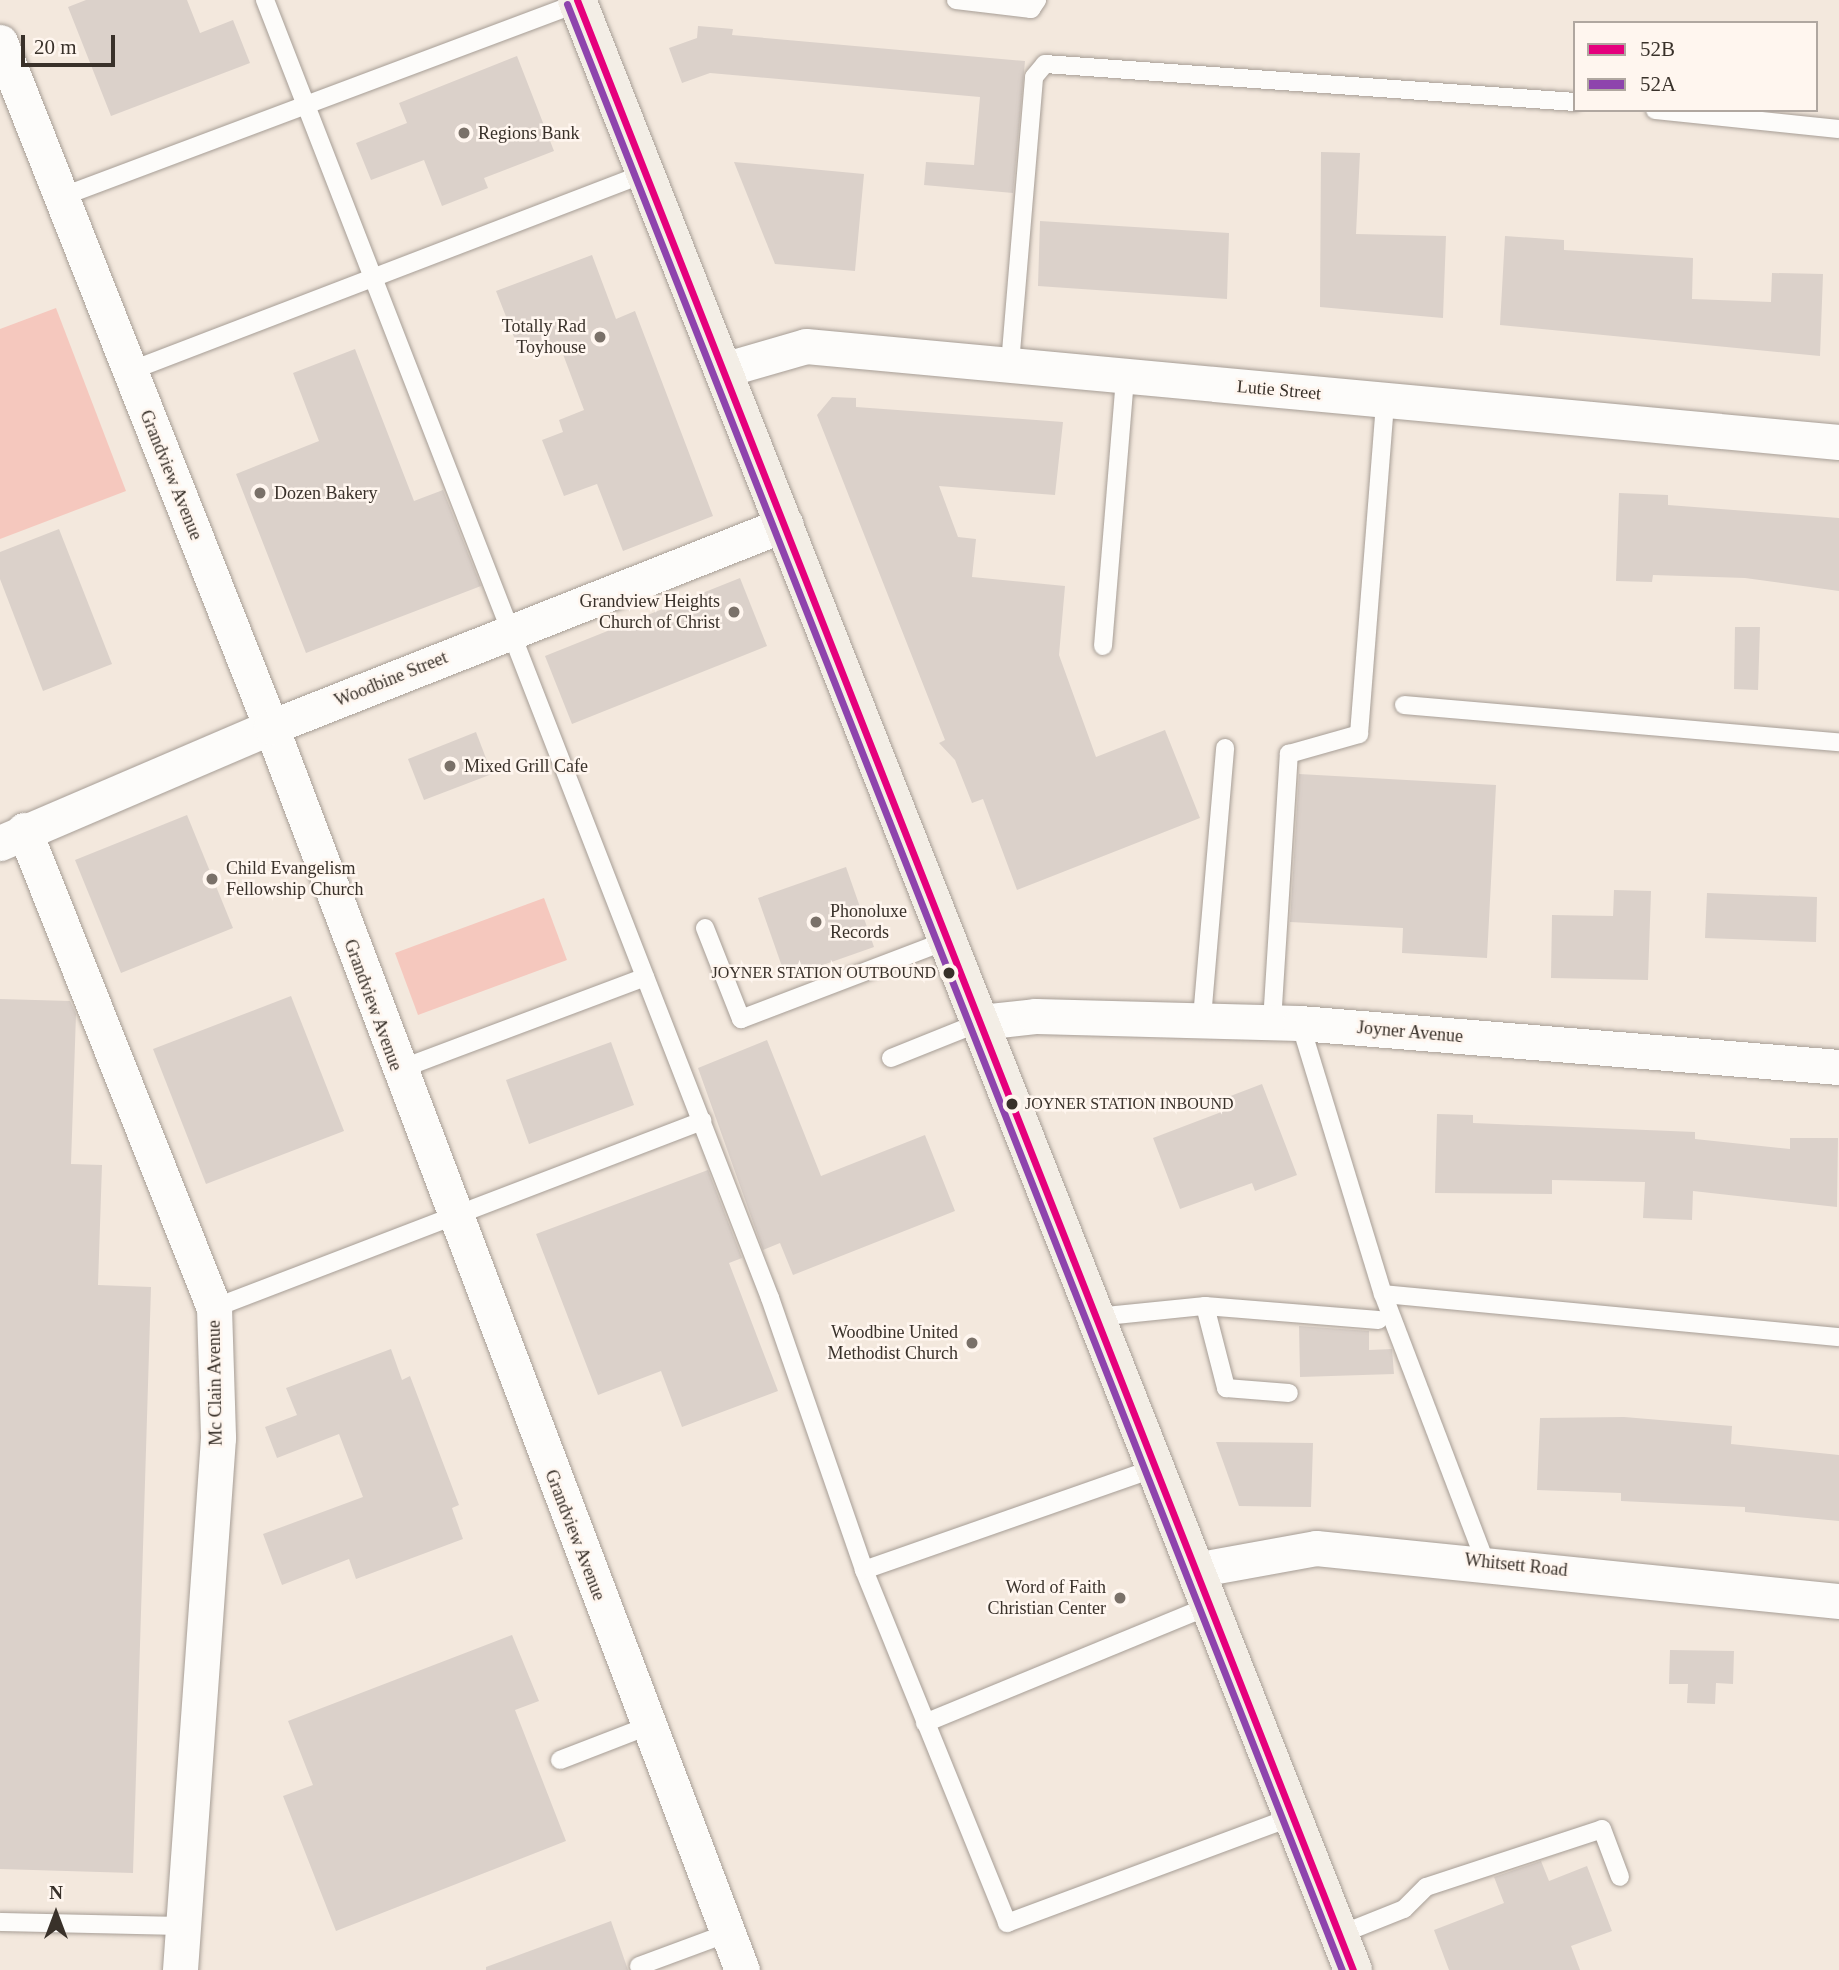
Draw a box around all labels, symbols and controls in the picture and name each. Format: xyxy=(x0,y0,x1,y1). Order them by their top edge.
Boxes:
scale bar xyxy=(24,21,119,65)
legend xyxy=(1573,21,1818,112)
text: 20 m xyxy=(34,35,77,59)
text: 52B xyxy=(1640,37,1675,61)
text: 52A xyxy=(1640,72,1676,96)
place label: Regions Bank xyxy=(478,122,579,144)
marker: Regions Bank xyxy=(456,125,472,141)
place label: Totally Rad Toyhouse xyxy=(502,316,586,358)
marker: Totally Rad Toyhouse xyxy=(592,329,608,345)
street label: Lutie Street xyxy=(1236,376,1322,404)
street label: Grandview Avenue xyxy=(135,406,207,544)
place label: Dozen Bakery xyxy=(274,482,377,504)
marker: Dozen Bakery xyxy=(252,485,268,501)
place label: Grandview Heights Church of Christ xyxy=(580,591,720,634)
marker: Grandview Heights Church of Christ xyxy=(726,604,742,620)
street label: Woodbine Street xyxy=(331,647,451,711)
place label: Mixed Grill Cafe xyxy=(464,755,588,777)
marker: Mixed Grill Cafe xyxy=(442,758,458,774)
place label: Child Evangelism Fellowship Church xyxy=(226,858,363,900)
marker: Child Evangelism Fellowship Church xyxy=(204,871,220,887)
place label: Phonoluxe Records xyxy=(830,901,907,944)
marker: Phonoluxe Records xyxy=(808,914,824,930)
street label: Grandview Avenue xyxy=(339,936,407,1074)
place label: JOYNER STATION OUTBOUND xyxy=(712,963,936,983)
marker: JOYNER STATION OUTBOUND xyxy=(942,966,956,980)
street label: Joyner Avenue xyxy=(1356,1017,1464,1047)
place label: JOYNER STATION INBOUND xyxy=(1025,1094,1233,1114)
marker: JOYNER STATION INBOUND xyxy=(1005,1097,1019,1111)
street label: Mc Clain Avenue xyxy=(203,1320,227,1446)
place label: Woodbine United Methodist Church xyxy=(828,1322,958,1364)
marker: Woodbine United Methodist Church xyxy=(964,1335,980,1351)
street label: Grandview Avenue xyxy=(540,1466,610,1604)
street label: Whitsett Road xyxy=(1463,1549,1569,1581)
place label: Word of Faith Christian Center xyxy=(988,1577,1106,1620)
marker: Word of Faith Christian Center xyxy=(1112,1590,1128,1606)
north arrow xyxy=(21,1879,91,1949)
text: N xyxy=(49,1882,63,1903)

